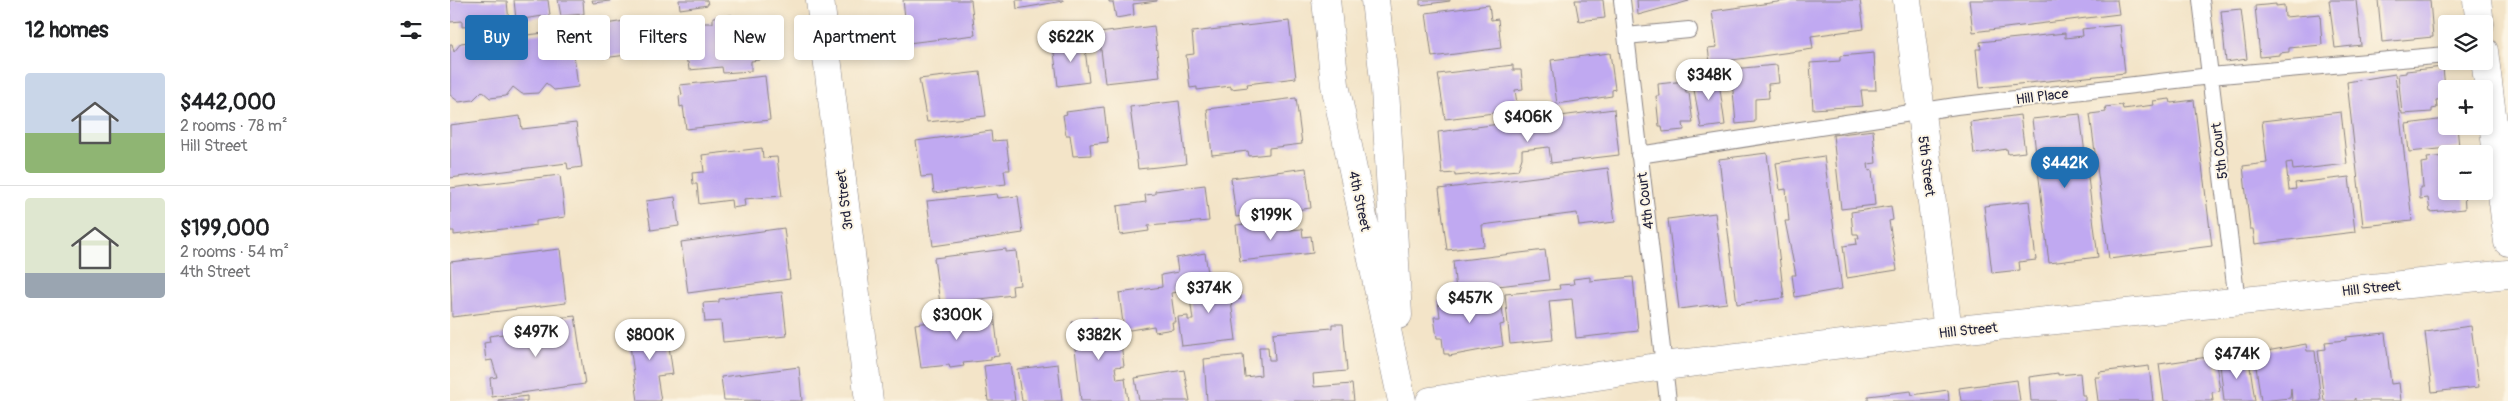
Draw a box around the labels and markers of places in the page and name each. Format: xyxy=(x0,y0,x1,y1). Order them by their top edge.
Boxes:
pin: $622K xyxy=(1036,20,1106,63)
pin: $348K xyxy=(1674,58,1744,101)
pin: $406K xyxy=(1493,100,1563,143)
pin: $442K xyxy=(2030,146,2100,189)
pin: $199K xyxy=(1236,198,1306,241)
pin: $374K xyxy=(1174,272,1244,314)
pin: $457K xyxy=(1435,282,1505,324)
pin: $300K xyxy=(922,298,992,341)
pin: $497K xyxy=(501,316,571,358)
pin: $800K xyxy=(615,318,685,361)
pin: $382K xyxy=(1064,318,1134,361)
pin: $474K xyxy=(2202,338,2272,380)

